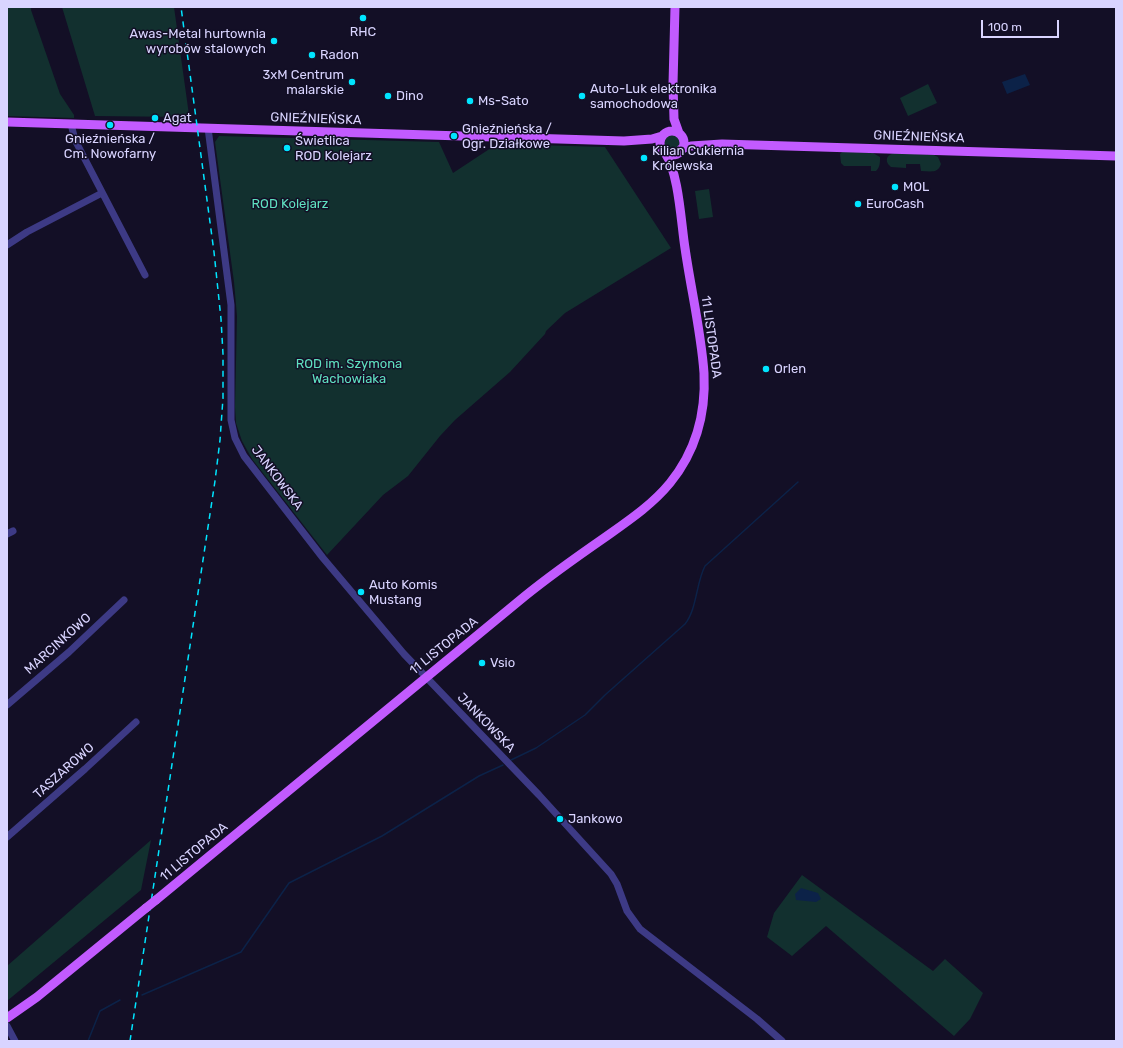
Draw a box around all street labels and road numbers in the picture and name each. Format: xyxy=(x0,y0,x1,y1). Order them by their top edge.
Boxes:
street label: GNIEŹNIEŃSKA xyxy=(270,110,362,128)
street label: GNIEŹNIEŃSKA xyxy=(873,128,965,146)
street label: 11 LISTOPADA xyxy=(697,295,725,379)
street label: JANKOWSKA xyxy=(248,443,306,513)
street label: MARCINKOWO xyxy=(22,610,94,678)
street label: 11 LISTOPADA xyxy=(407,614,481,678)
street label: JANKOWSKA xyxy=(454,690,518,756)
street label: TASZAROWO xyxy=(31,740,97,802)
street label: 11 LISTOPADA xyxy=(157,819,231,885)

